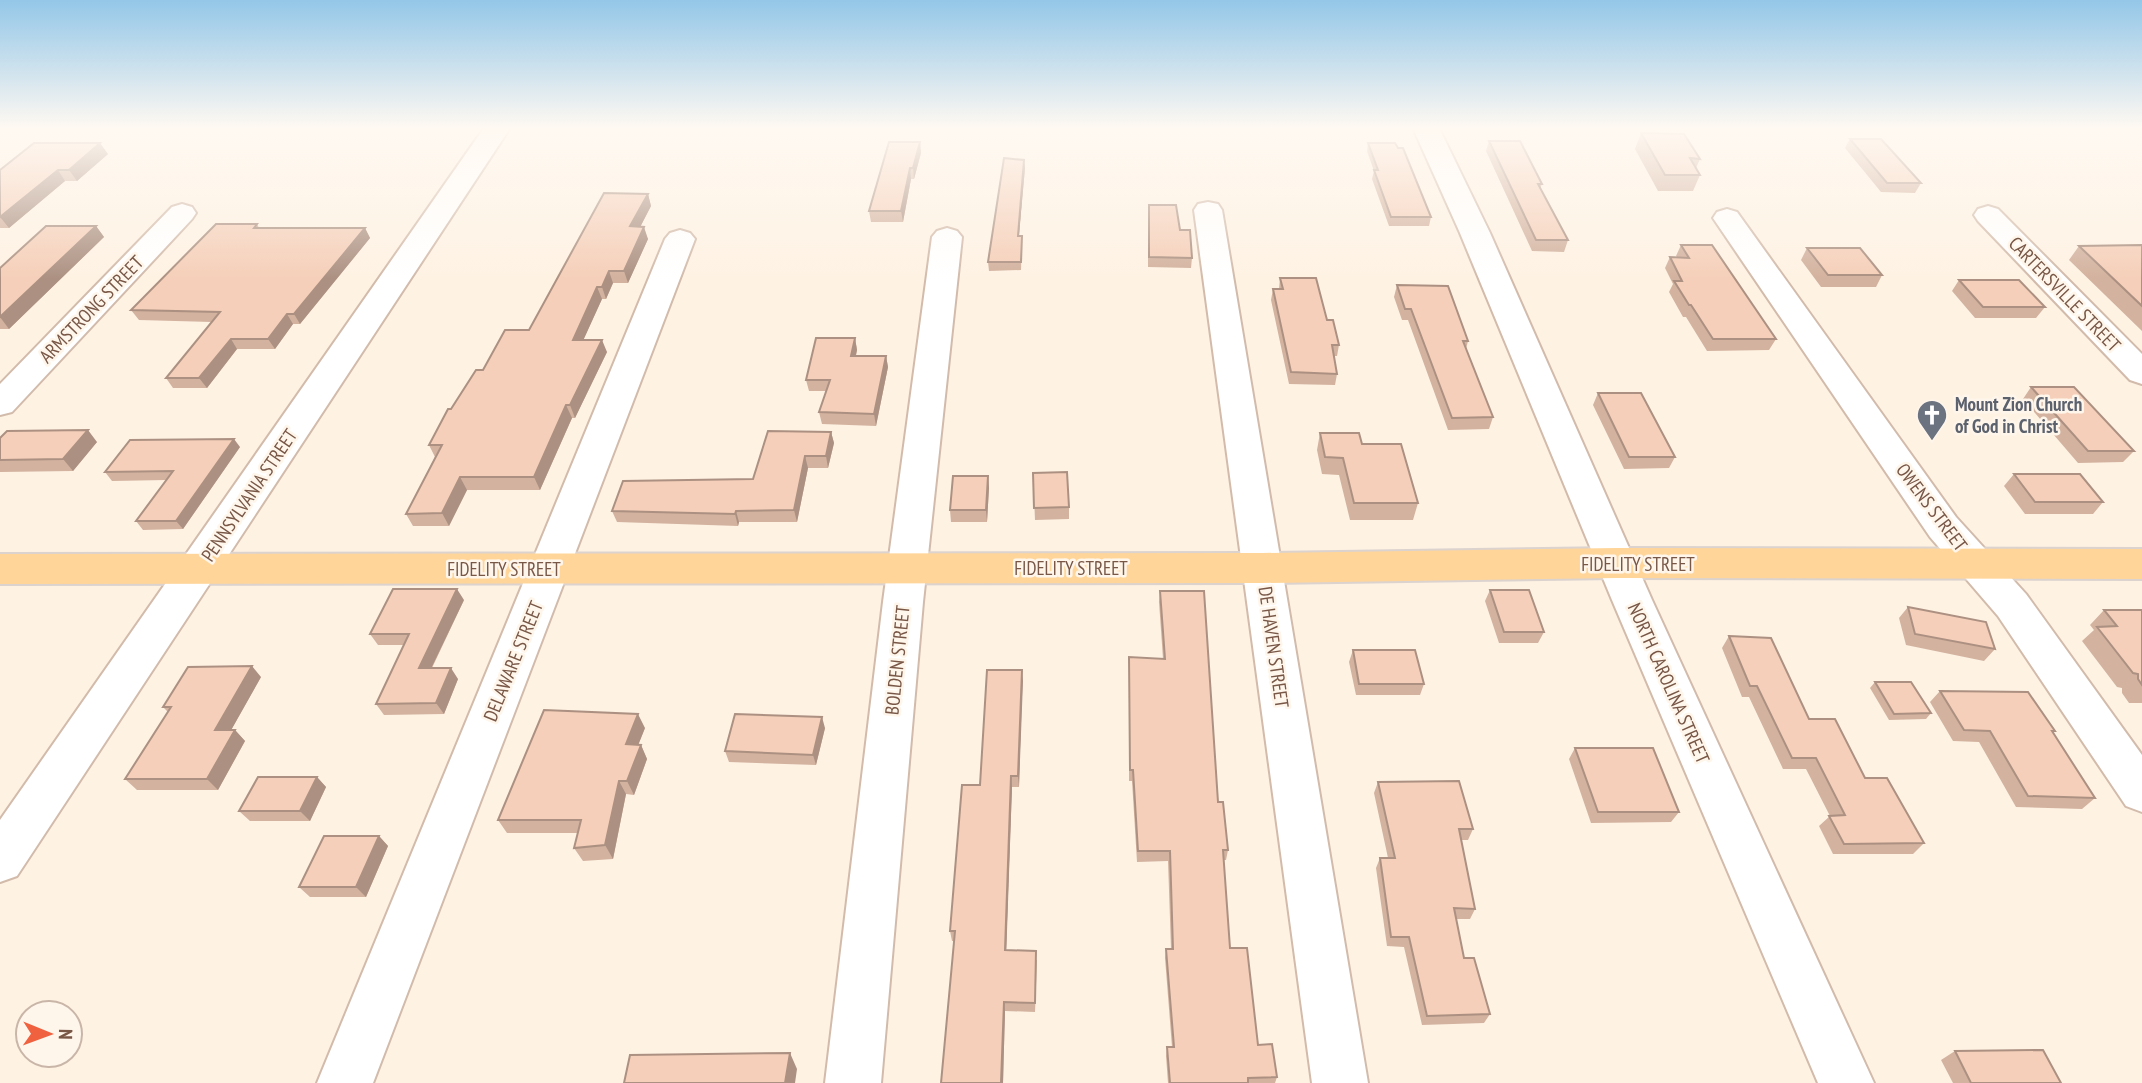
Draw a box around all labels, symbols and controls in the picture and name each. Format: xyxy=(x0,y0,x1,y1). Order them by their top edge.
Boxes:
street label: CARTERSVILLE STREET xyxy=(2004,231,2126,357)
street label: ARMSTRONG STREET xyxy=(34,250,149,368)
place label: Mount Zion Church of God in Christ xyxy=(1955,392,2082,438)
church icon: Mount Zion Church of God in Christ xyxy=(1915,398,1949,442)
street label: PENNSYLVANIA STREET xyxy=(196,424,303,566)
street label: OWENS STREET xyxy=(1891,458,1973,556)
street label: FIDELITY STREET xyxy=(1581,552,1695,576)
street label: FIDELITY STREET xyxy=(1014,556,1128,580)
street label: FIDELITY STREET xyxy=(447,557,561,581)
street label: DE HAVEN STREET xyxy=(1254,585,1294,710)
street label: DELAWARE STREET xyxy=(478,597,548,725)
street label: NORTH CAROLINA STREET xyxy=(1623,599,1715,767)
street label: BOLDEN STREET xyxy=(879,603,915,716)
north arrow xyxy=(14,999,84,1069)
text: N xyxy=(54,1029,78,1040)

